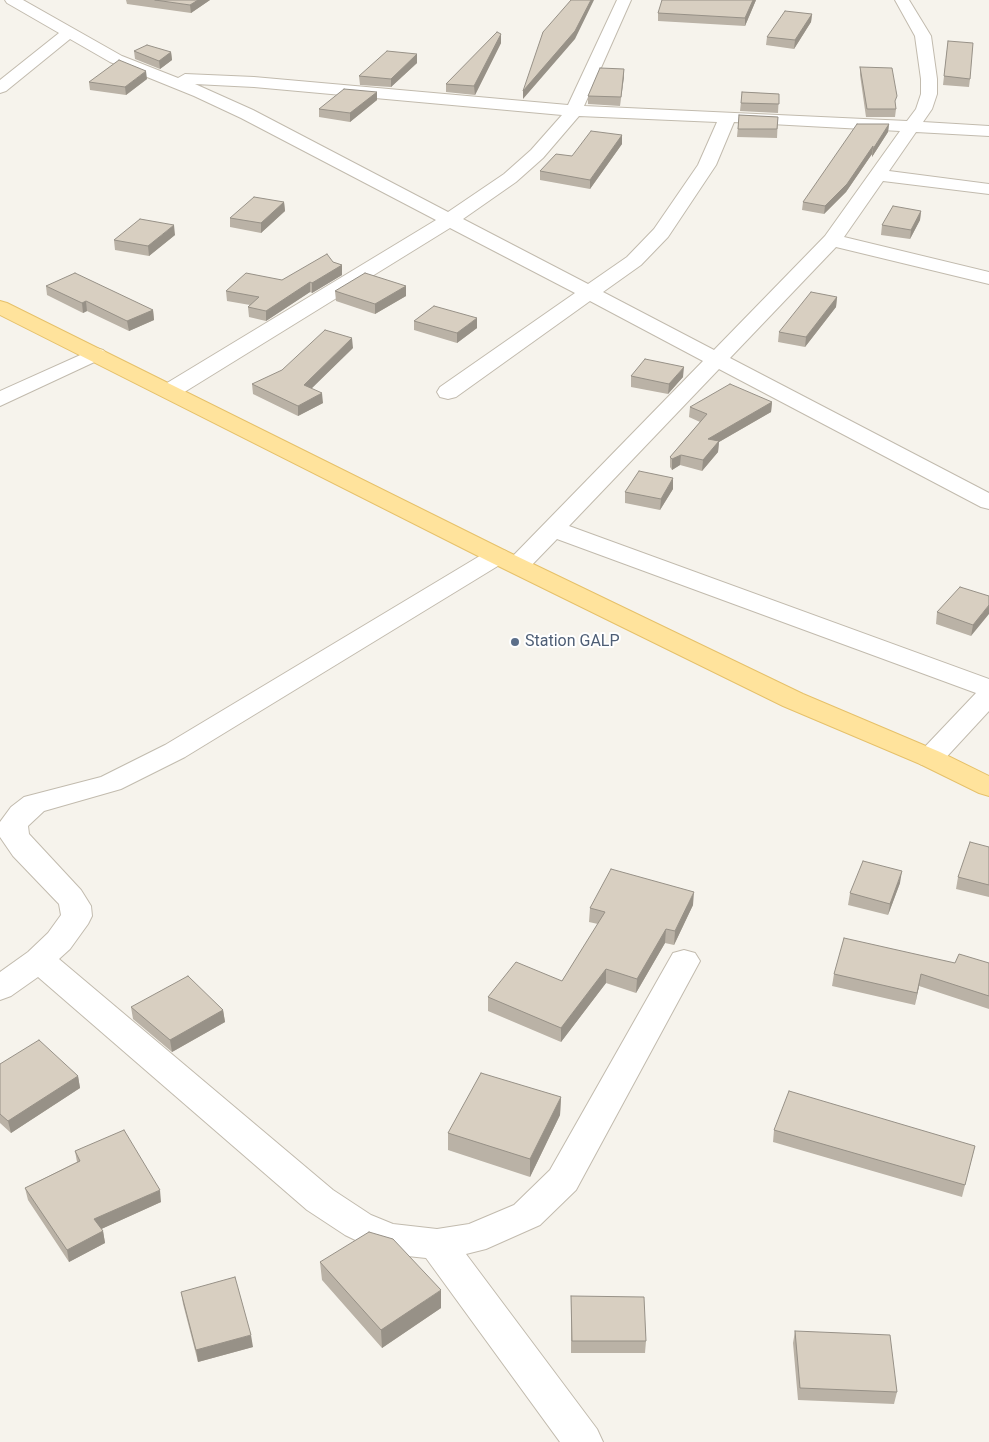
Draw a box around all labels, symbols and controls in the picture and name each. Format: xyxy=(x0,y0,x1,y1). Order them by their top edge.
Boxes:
place label: Station GALP xyxy=(525,632,620,652)
marker: Station GALP xyxy=(509,636,521,648)

